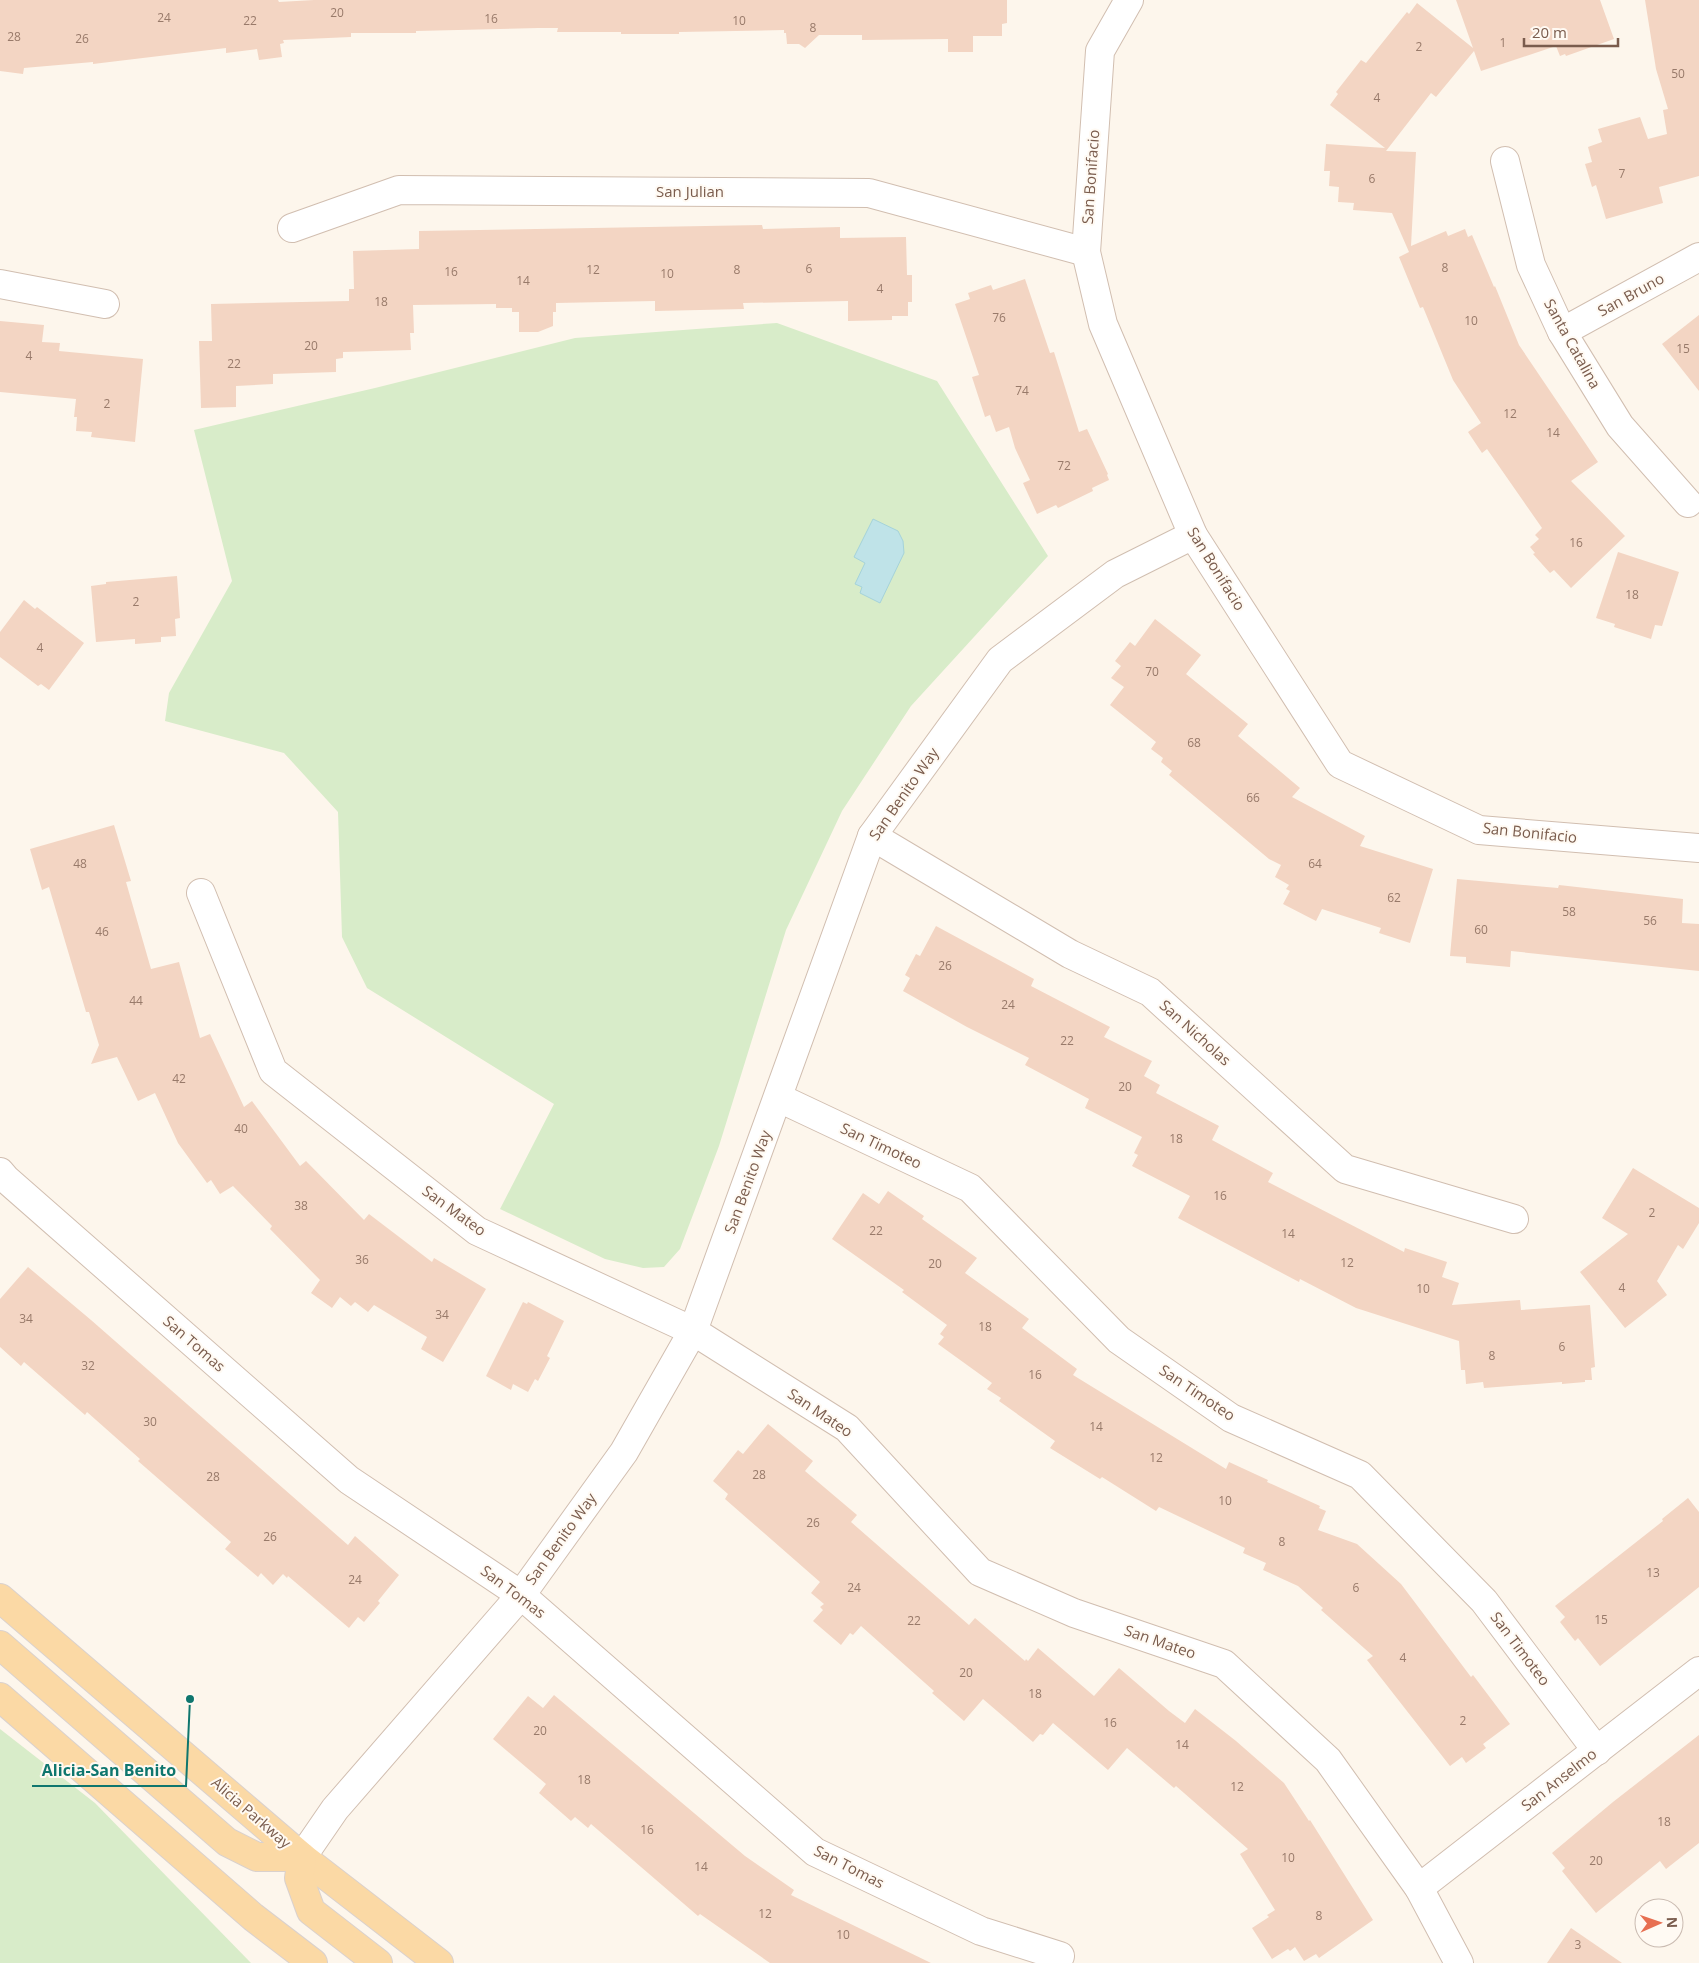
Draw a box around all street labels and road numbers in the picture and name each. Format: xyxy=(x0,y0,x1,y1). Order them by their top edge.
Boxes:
street label: San Bonifacio xyxy=(1077,129,1103,225)
street label: San Julian xyxy=(656,181,724,201)
street label: San Bruno xyxy=(1594,268,1667,321)
street label: Santa Catalina xyxy=(1540,295,1606,392)
street label: San Bonifacio xyxy=(1183,523,1250,614)
street label: San Benito Way xyxy=(864,743,943,844)
street label: San Bonifacio xyxy=(1482,817,1578,847)
street label: San Nicholas xyxy=(1156,995,1236,1070)
street label: San Timoteo xyxy=(838,1118,925,1173)
street label: San Benito Way xyxy=(719,1127,775,1236)
street label: San Mateo xyxy=(419,1180,491,1240)
street label: San Tomas xyxy=(159,1311,230,1376)
street label: San Timoteo xyxy=(1156,1359,1239,1425)
street label: San Mateo xyxy=(784,1383,857,1441)
street label: San Benito Way xyxy=(520,1488,601,1588)
street label: San Tomas xyxy=(477,1560,550,1622)
street label: San Timoteo xyxy=(1487,1607,1555,1689)
street label: San Mateo xyxy=(1122,1620,1199,1663)
street label: San Anselmo xyxy=(1517,1743,1600,1815)
street label: Alicia Parkway xyxy=(208,1772,296,1853)
street label: San Tomas xyxy=(811,1840,888,1892)

